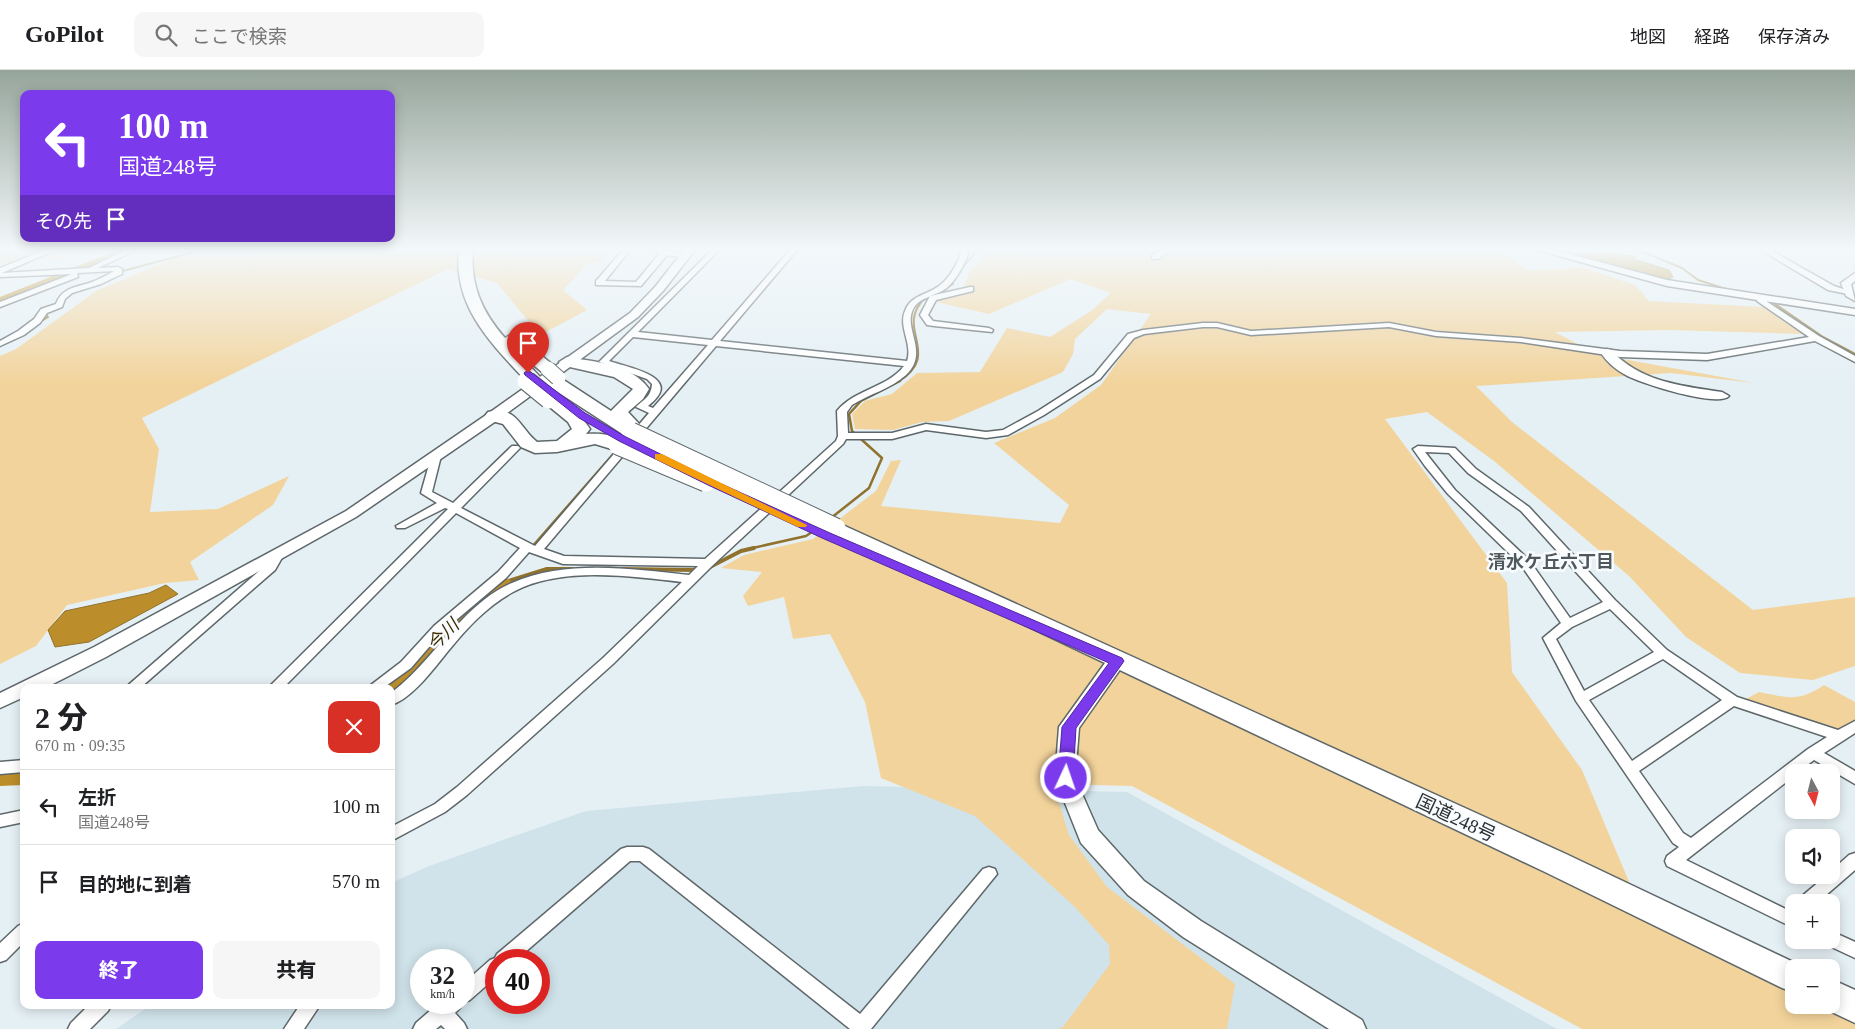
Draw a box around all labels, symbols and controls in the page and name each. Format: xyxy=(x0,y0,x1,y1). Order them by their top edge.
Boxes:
search box xyxy=(134,12,484,57)
text: GoPilot xyxy=(25,21,104,47)
icon: search xyxy=(152,21,180,49)
text: ここで検索 xyxy=(192,26,287,47)
text: 地図 xyxy=(1630,27,1666,47)
text: 経路 xyxy=(1694,27,1730,47)
text: 保存済み xyxy=(1758,27,1830,47)
text: 100 m xyxy=(118,107,208,146)
icon: left xyxy=(35,110,100,175)
text: 国道248号 xyxy=(118,154,217,179)
icon: arrive xyxy=(102,205,130,233)
text: その先 xyxy=(35,211,92,232)
pin xyxy=(507,322,549,373)
icon: arrive xyxy=(514,329,542,357)
district label: 清水ケ丘六丁目 xyxy=(1488,552,1614,572)
water label: 今川 xyxy=(423,614,464,655)
text: 2 分 xyxy=(35,701,88,734)
button: close xyxy=(328,701,380,753)
text: 670 m · 09:35 xyxy=(35,737,125,754)
position arrow xyxy=(1039,751,1091,803)
north arrow xyxy=(1785,764,1840,819)
map controls xyxy=(1785,764,1840,1014)
text: 左折 xyxy=(78,787,116,808)
street label: 国道248号 xyxy=(1413,790,1499,846)
icon: left xyxy=(35,793,63,821)
text: 100 m xyxy=(332,796,380,817)
text: 国道248号 xyxy=(78,814,150,831)
button: sound xyxy=(1785,829,1840,884)
icon: arrive xyxy=(35,868,63,896)
text: 570 m xyxy=(332,871,380,892)
text: 目的地に到着 xyxy=(78,874,192,895)
button: + xyxy=(1785,894,1840,949)
button: 終了 xyxy=(35,941,203,999)
button: 共有 xyxy=(213,941,380,999)
speed limit sign: 40 xyxy=(485,949,550,1014)
button: − xyxy=(1785,959,1840,1014)
text: 32 xyxy=(430,962,455,989)
text: km/h xyxy=(430,987,455,1001)

